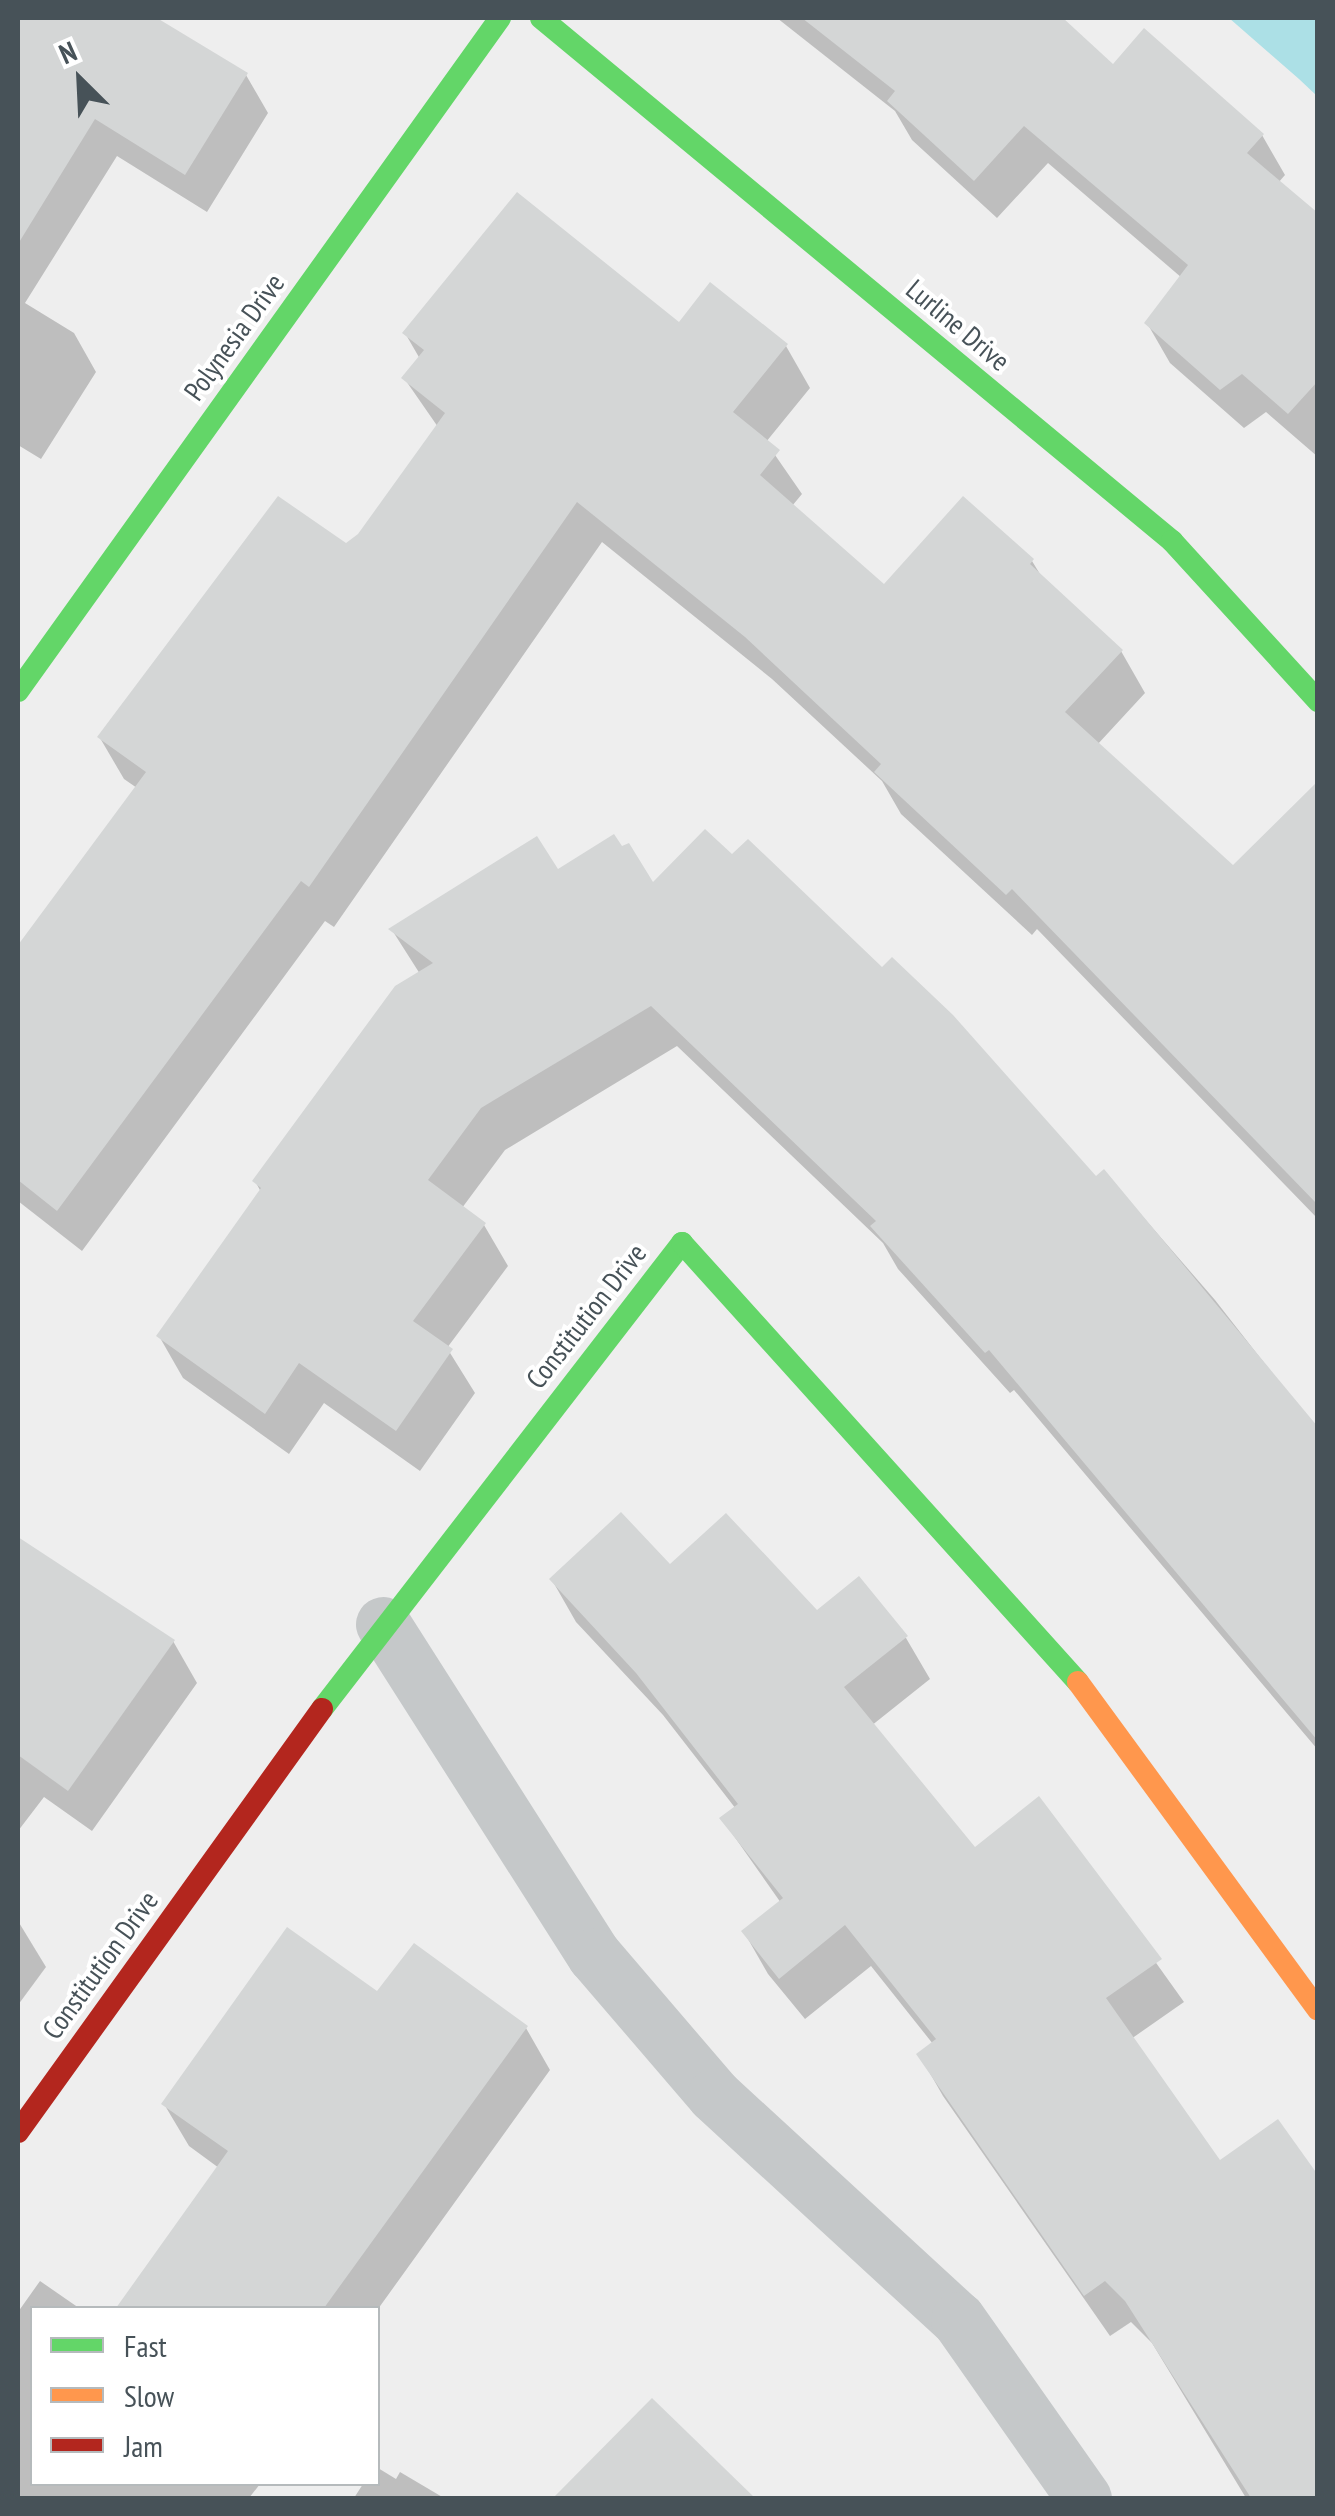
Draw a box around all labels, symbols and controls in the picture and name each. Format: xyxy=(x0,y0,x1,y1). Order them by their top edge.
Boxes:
north arrow xyxy=(30,30,130,130)
text: N xyxy=(53,32,82,72)
street label: Polynesia Drive xyxy=(177,267,291,407)
street label: Lurline Drive xyxy=(900,272,1016,378)
street label: Constitution Drive xyxy=(519,1237,653,1395)
street label: Constitution Drive xyxy=(35,1885,165,2045)
legend xyxy=(30,2306,380,2486)
text: Fast xyxy=(124,2326,167,2365)
text: Slow xyxy=(124,2376,174,2415)
text: Jam xyxy=(124,2426,163,2465)

